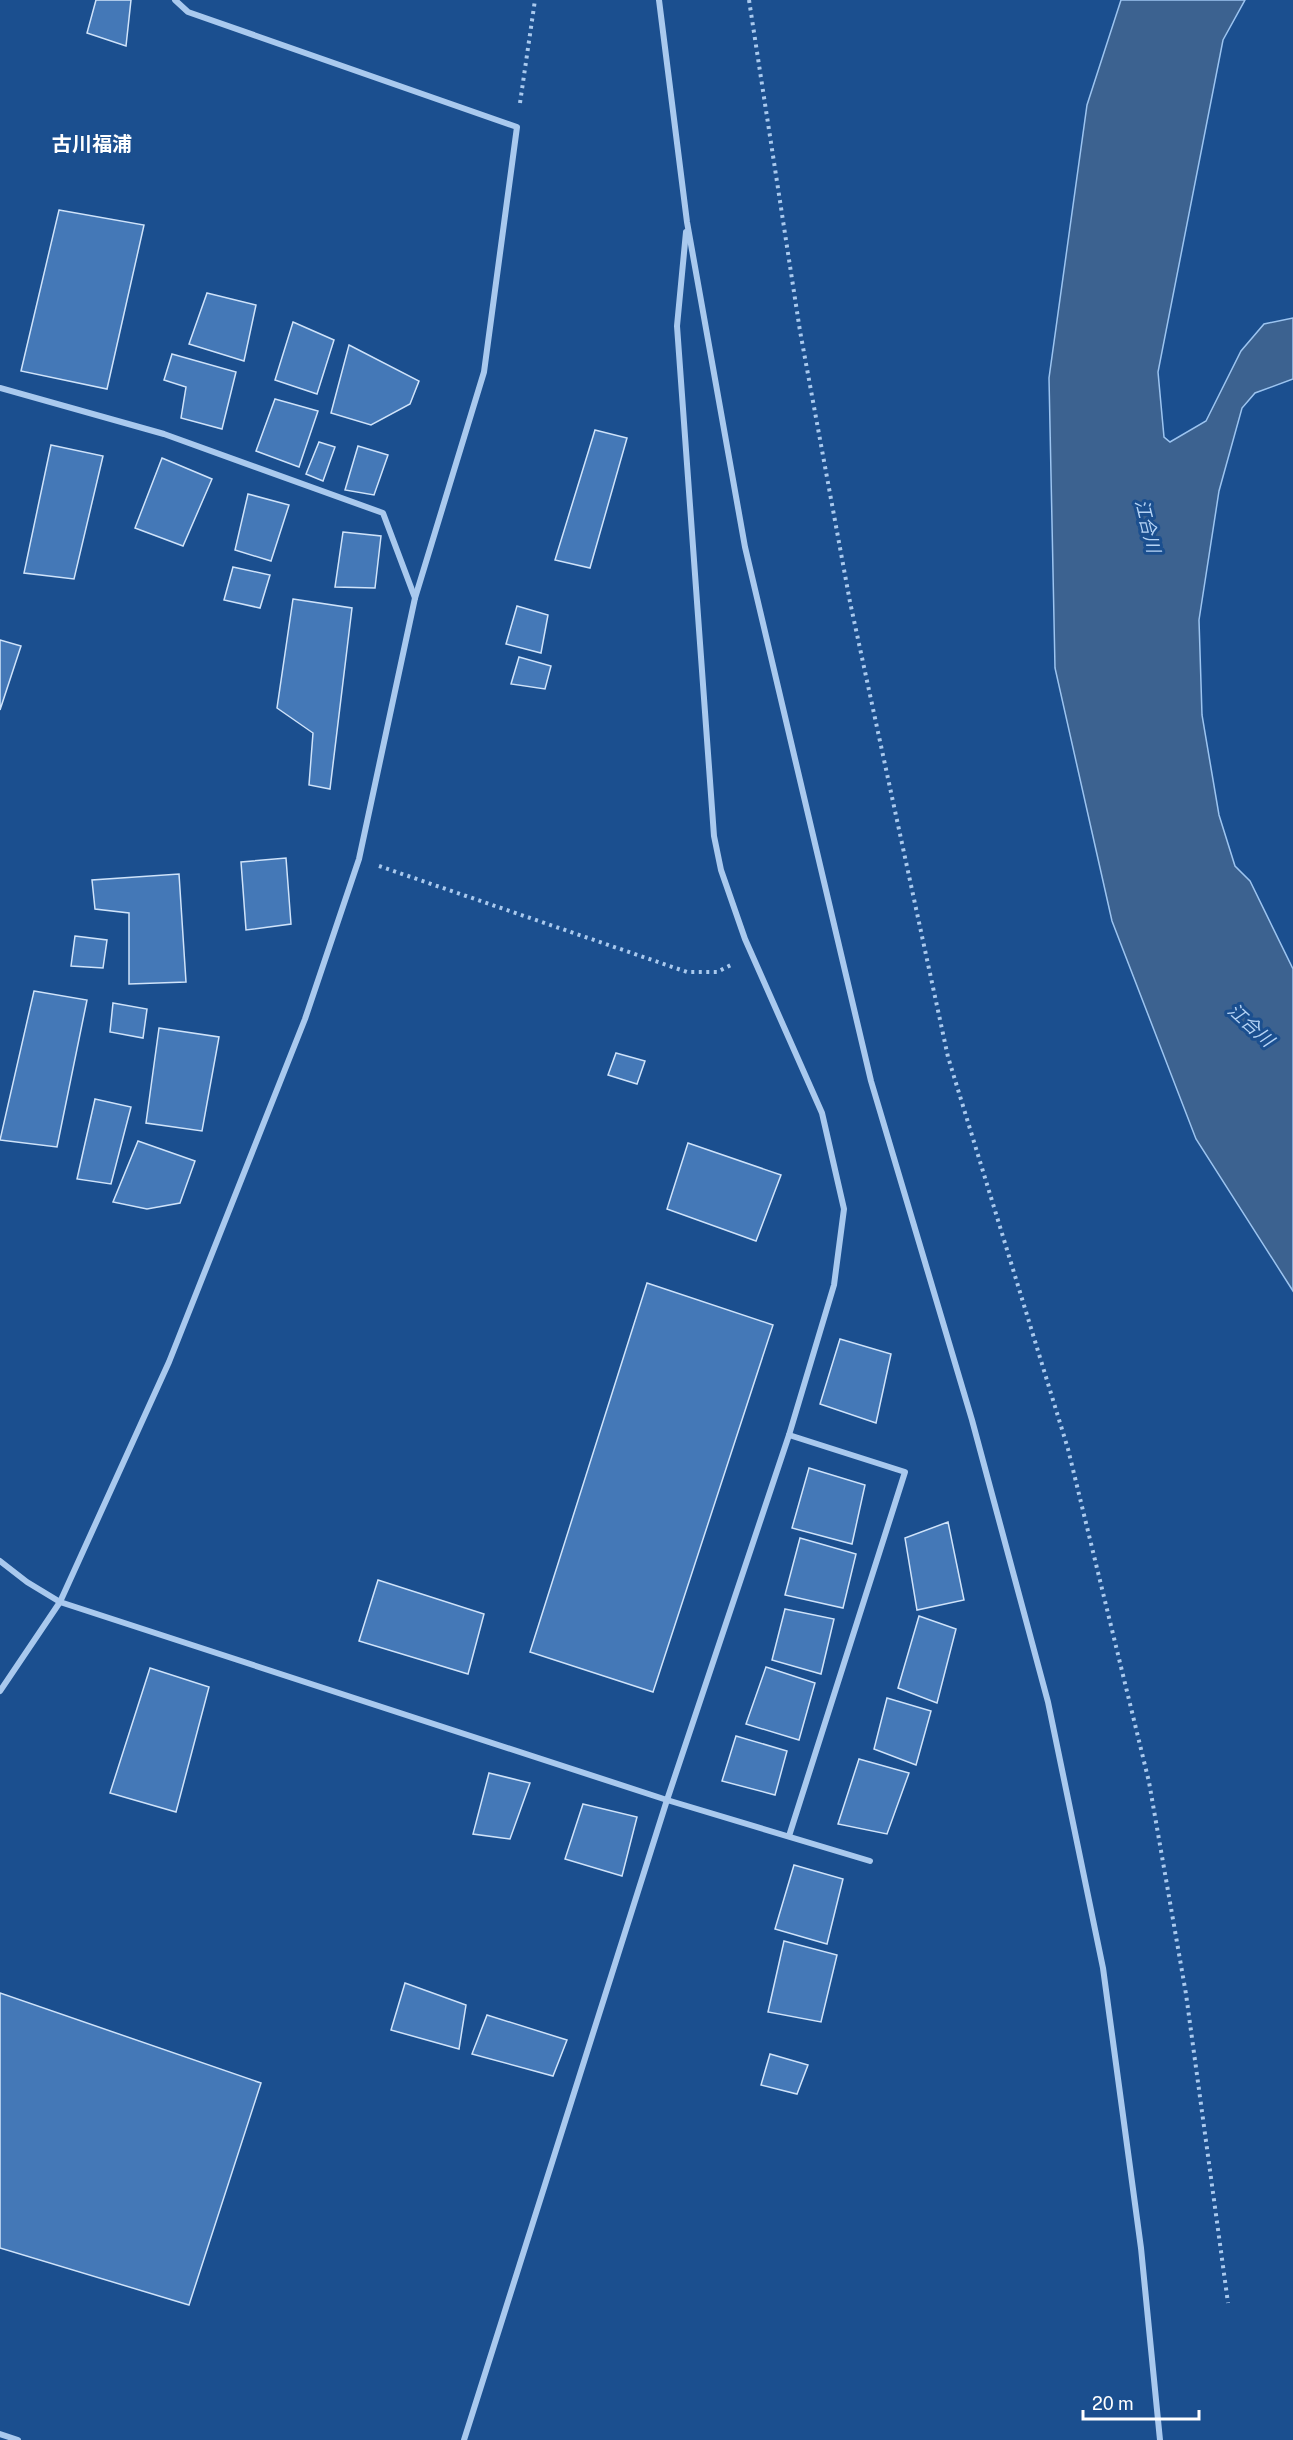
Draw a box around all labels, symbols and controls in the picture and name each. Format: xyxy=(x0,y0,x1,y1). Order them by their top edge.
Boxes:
district label: 古川福浦 xyxy=(52,132,132,156)
water label: 江合川 xyxy=(1131,497,1165,557)
water label: 江合川 xyxy=(1224,999,1280,1052)
scale bar xyxy=(1083,2383,1198,2421)
text: 20 m xyxy=(1092,2393,1134,2414)

